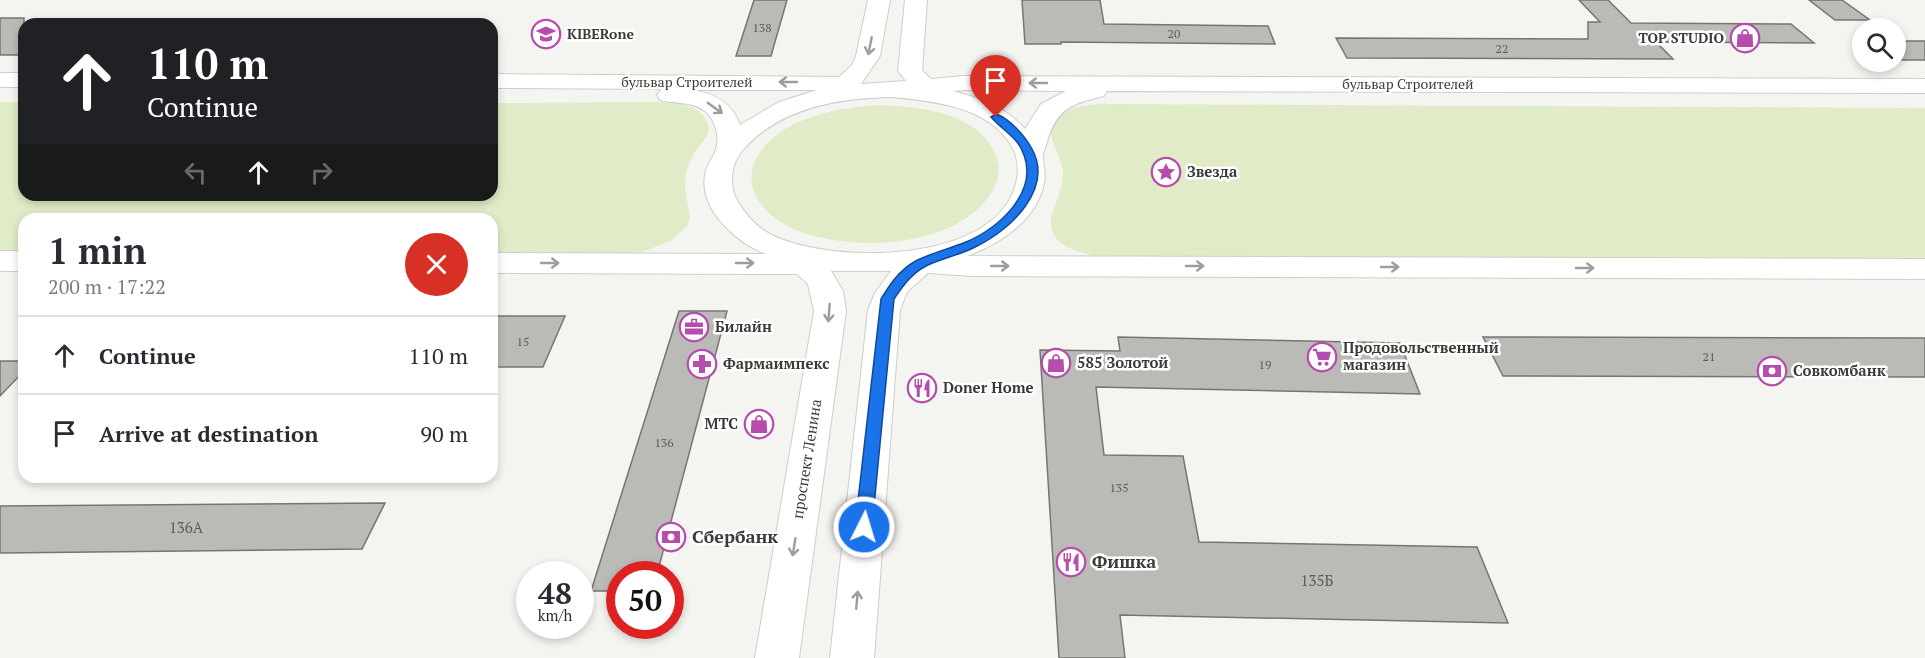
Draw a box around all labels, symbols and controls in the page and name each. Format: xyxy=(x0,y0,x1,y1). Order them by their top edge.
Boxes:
school or university icon: KIBERone xyxy=(530,18,562,50)
map controls xyxy=(1852,18,1906,72)
button: search xyxy=(1852,18,1906,72)
house number: 138 xyxy=(752,20,772,35)
shop icon: TOP STUDIO xyxy=(1729,22,1761,54)
place label: KIBERone xyxy=(567,24,634,43)
house number: 20 xyxy=(1168,26,1180,41)
place label: TOP STUDIO xyxy=(1638,28,1724,47)
text: 110 m xyxy=(147,35,268,91)
one-way arrow xyxy=(864,36,875,55)
house number: 22 xyxy=(1496,41,1508,56)
icon: ahead xyxy=(48,42,126,120)
pin xyxy=(970,55,1021,117)
icon: arrive xyxy=(979,64,1012,97)
street label: бульвар Строителей xyxy=(621,72,753,91)
street label: бульвар Строителей xyxy=(1342,74,1474,93)
one-way arrow xyxy=(779,76,799,88)
one-way arrow xyxy=(1029,77,1049,89)
text: Continue xyxy=(147,89,258,125)
one-way arrow xyxy=(707,102,723,114)
icon: left xyxy=(179,156,212,189)
icon: ahead xyxy=(242,156,275,189)
icon: right xyxy=(305,156,338,189)
place icon: Звезда xyxy=(1150,156,1182,188)
place label: Звезда xyxy=(1187,161,1238,181)
text: 1 min xyxy=(48,227,146,274)
button: close xyxy=(405,233,468,296)
one-way arrow xyxy=(540,257,560,269)
one-way arrow xyxy=(735,257,755,269)
one-way arrow xyxy=(989,260,1009,272)
one-way arrow xyxy=(1184,260,1204,272)
one-way arrow xyxy=(1379,261,1399,273)
one-way arrow xyxy=(1574,262,1594,274)
text: 200 m · 17:22 xyxy=(48,273,166,300)
one-way arrow xyxy=(823,302,834,322)
office icon: Билайн xyxy=(678,311,710,343)
place label: Билайн xyxy=(715,316,772,336)
house number: 15 xyxy=(517,334,529,349)
place label: Продовольственный магазин xyxy=(1343,337,1499,374)
icon: ahead xyxy=(48,339,81,372)
text: Continue xyxy=(99,341,196,370)
text: 110 m xyxy=(408,341,468,370)
supermarket icon: Продовольственный магазин xyxy=(1306,341,1338,373)
shop icon: 585 Золотой xyxy=(1040,347,1072,379)
pharmacy icon: Фармаимпекс xyxy=(686,348,718,380)
house number: 21 xyxy=(1703,349,1715,364)
place label: 585 Золотой xyxy=(1077,352,1168,372)
place label: Фармаимпекс xyxy=(723,353,829,373)
bank icon: Совкомбанк xyxy=(1756,355,1788,387)
house number: 19 xyxy=(1259,357,1271,372)
place label: Совкомбанк xyxy=(1793,360,1886,380)
restaurant icon: Doner Home xyxy=(906,372,938,404)
place label: Doner Home xyxy=(943,377,1034,397)
street label: проспект Ленина xyxy=(787,397,825,520)
shop icon: МТС xyxy=(743,408,775,440)
place label: МТС xyxy=(705,413,738,433)
icon: arrive xyxy=(48,417,81,450)
text: Arrive at destination xyxy=(99,419,318,448)
text: 90 m xyxy=(420,419,468,448)
house number: 136 xyxy=(654,435,674,450)
house number: 135 xyxy=(1109,480,1129,495)
position arrow xyxy=(832,495,896,559)
house number: 136А xyxy=(169,517,204,537)
bank icon: Сбербанк xyxy=(655,521,687,553)
place label: Сбербанк xyxy=(692,524,778,548)
one-way arrow xyxy=(788,537,799,557)
restaurant icon: Фишка xyxy=(1055,546,1087,578)
place label: Фишка xyxy=(1092,549,1156,573)
speed limit sign: 50 xyxy=(606,561,684,639)
house number: 135Б xyxy=(1301,570,1334,590)
text: 48 xyxy=(538,573,572,613)
one-way arrow xyxy=(852,590,863,610)
text: km/h xyxy=(538,605,572,625)

